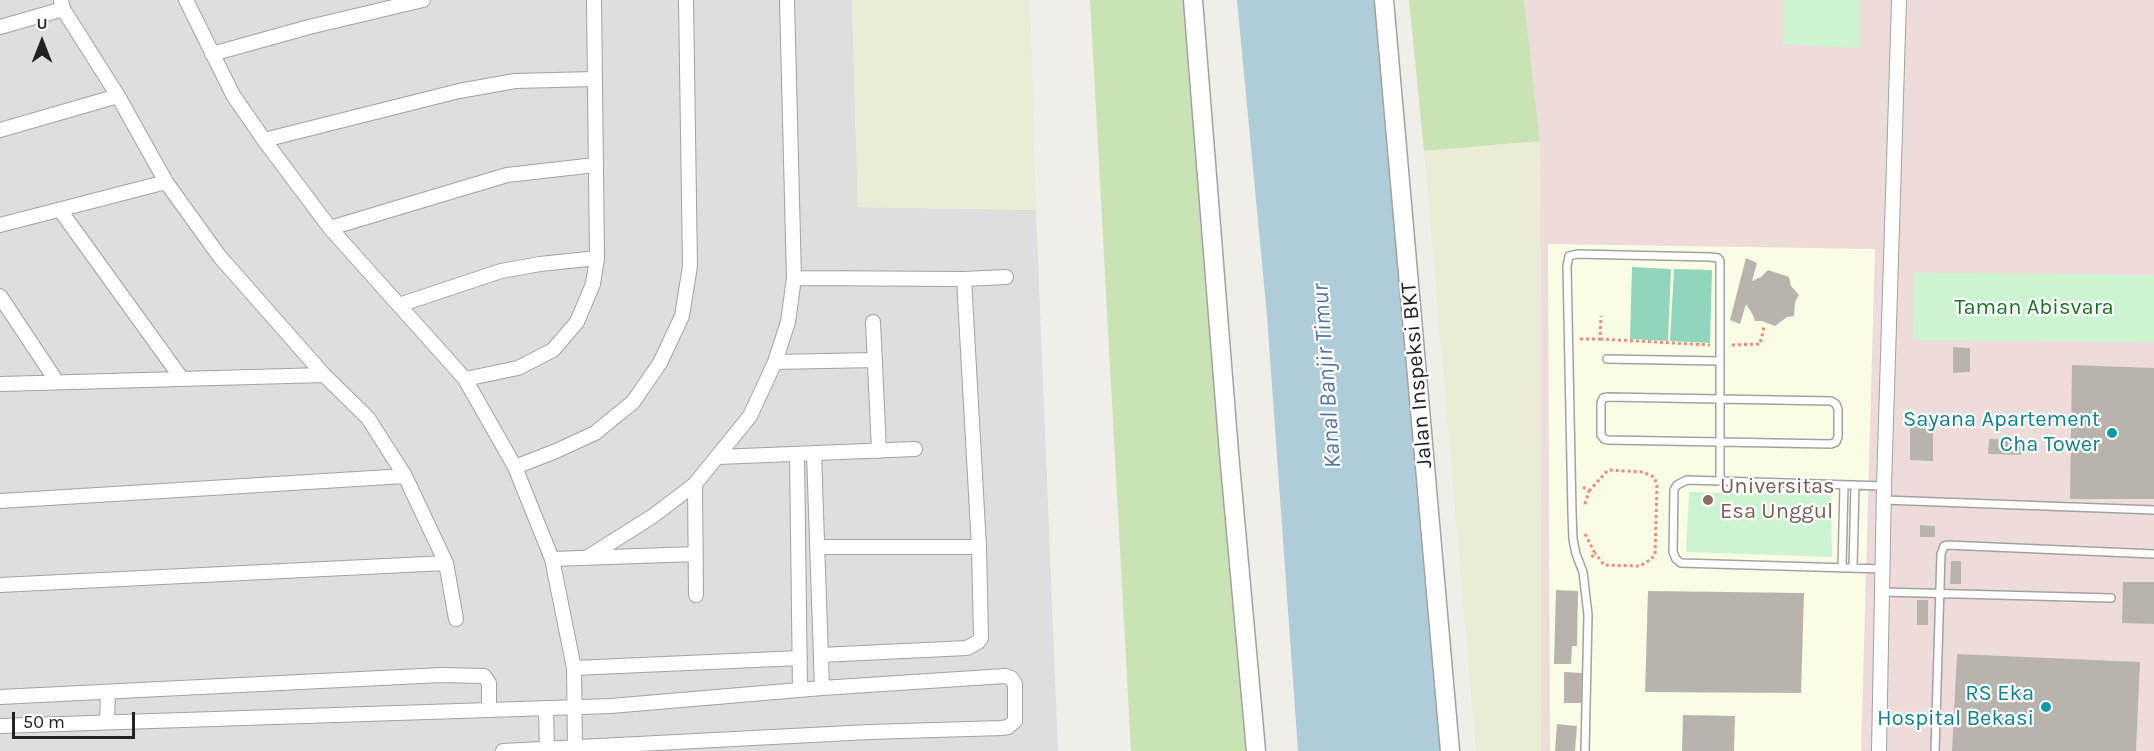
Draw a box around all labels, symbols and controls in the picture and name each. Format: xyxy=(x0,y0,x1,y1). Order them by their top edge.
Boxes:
north arrow xyxy=(12,12,72,72)
text: U xyxy=(36,14,48,33)
street label: Jalan Inspeksi BKT xyxy=(1396,281,1438,469)
water label: Kanal Banjir Timur xyxy=(1306,282,1348,470)
park label: Taman Abisvara xyxy=(1954,295,2114,321)
place label: Sayana Apartement Cha Tower xyxy=(1903,407,2100,458)
marker: Sayana Apartement Cha Tower xyxy=(2105,426,2119,440)
place label: Universitas Esa Unggul xyxy=(1720,474,1835,526)
marker: Universitas Esa Unggul xyxy=(1701,493,1715,507)
place label: RS Eka Hospital Bekasi xyxy=(1877,681,2034,732)
scale bar xyxy=(15,700,138,738)
marker: RS Eka Hospital Bekasi xyxy=(2039,700,2053,714)
text: 50 m xyxy=(23,711,65,733)

